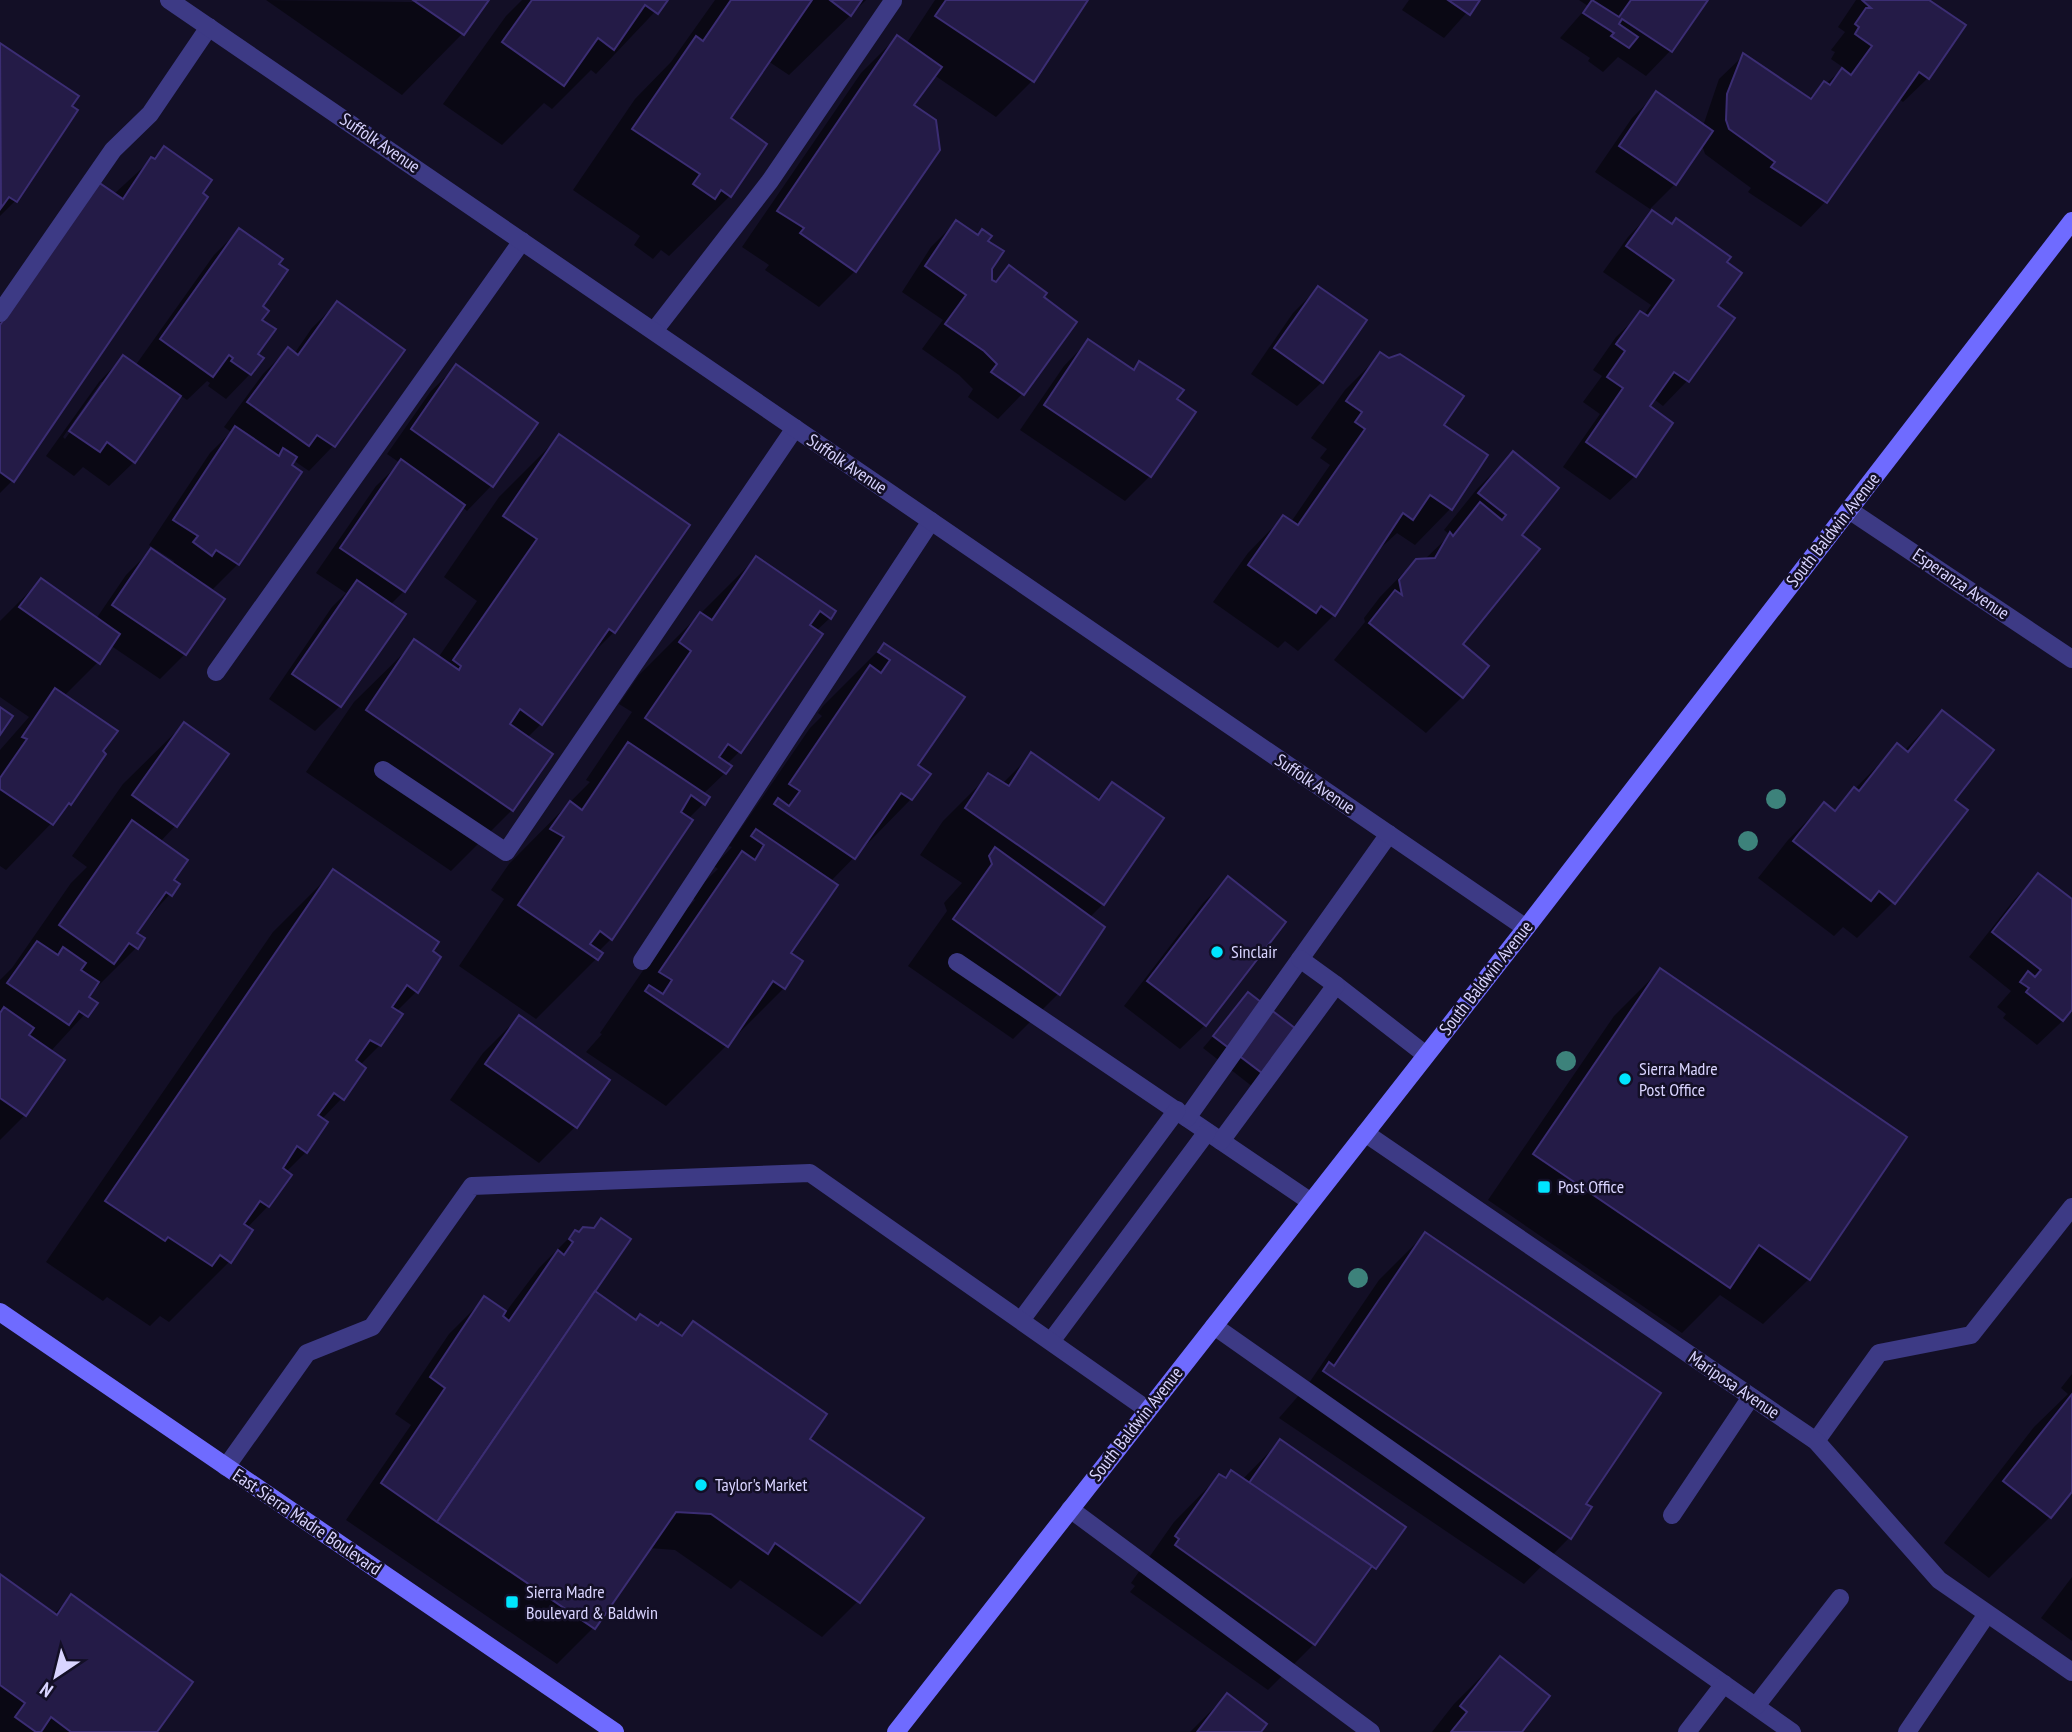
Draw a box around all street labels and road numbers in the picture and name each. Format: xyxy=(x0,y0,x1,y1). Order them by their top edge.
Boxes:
street label: Suffolk Avenue xyxy=(336,107,425,178)
street label: Suffolk Avenue xyxy=(803,428,892,499)
street label: South Baldwin Avenue xyxy=(1781,468,1884,592)
street label: Esperanza Avenue xyxy=(1909,543,2014,624)
street label: Suffolk Avenue xyxy=(1271,748,1360,819)
street label: South Baldwin Avenue xyxy=(1434,916,1537,1040)
street label: Mariposa Avenue xyxy=(1684,1346,1784,1424)
street label: South Baldwin Avenue xyxy=(1084,1362,1187,1486)
street label: East Sierra Madre Boulevard xyxy=(228,1463,386,1580)

